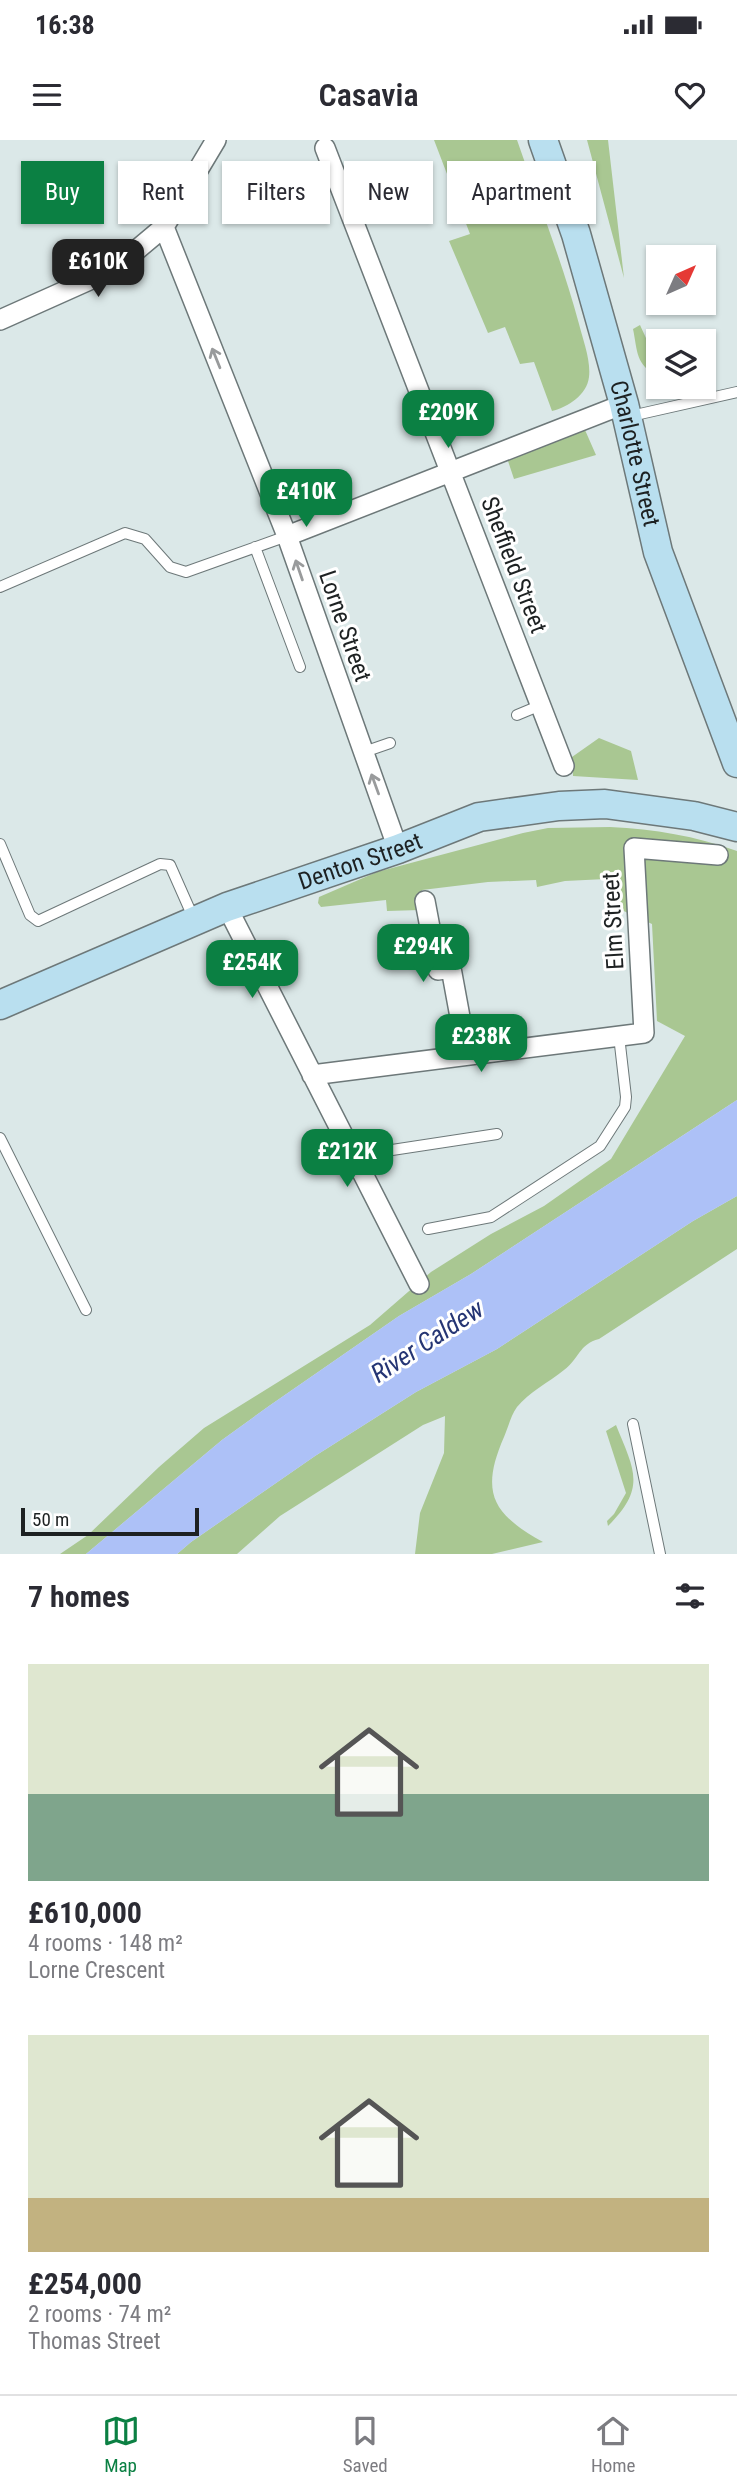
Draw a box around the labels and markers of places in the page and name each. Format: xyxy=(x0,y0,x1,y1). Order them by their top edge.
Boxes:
pin: £610K xyxy=(49,240,147,299)
pin: £209K xyxy=(399,390,497,450)
pin: £410K xyxy=(257,470,355,529)
pin: £294K xyxy=(374,924,472,984)
pin: £254K xyxy=(203,940,301,1000)
pin: £238K xyxy=(432,1014,530,1074)
pin: £212K xyxy=(298,1130,396,1189)

